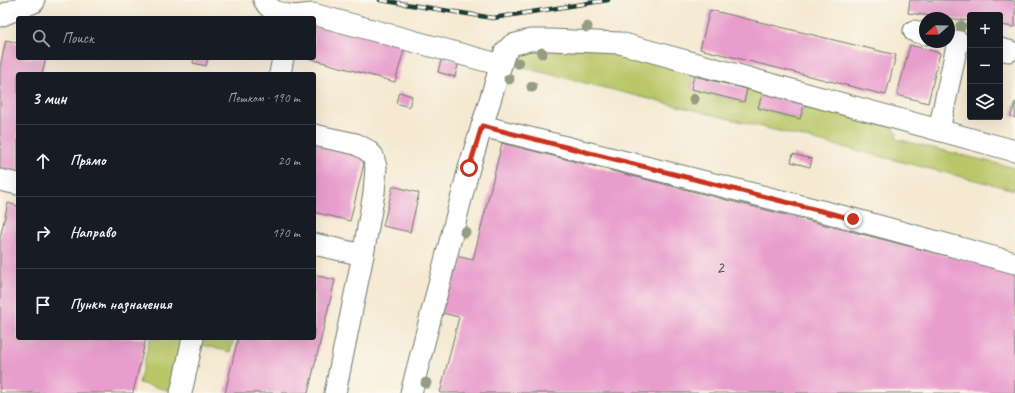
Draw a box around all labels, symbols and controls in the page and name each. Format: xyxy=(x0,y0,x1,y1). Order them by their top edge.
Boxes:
north arrow xyxy=(919,12,955,48)
map controls xyxy=(967,12,1003,120)
button: + xyxy=(967,12,1003,48)
search box xyxy=(16,16,316,60)
icon: search xyxy=(30,27,52,49)
text: Поиск xyxy=(62,29,94,48)
button: − xyxy=(967,48,1003,84)
button: layers xyxy=(967,84,1003,120)
text: 3 мин xyxy=(32,88,67,109)
text: Пешком · 190 m xyxy=(227,90,300,106)
icon: ahead xyxy=(32,150,54,172)
text: Прямо xyxy=(70,151,106,170)
text: 20 m xyxy=(278,153,300,169)
route start xyxy=(460,159,478,177)
route end xyxy=(844,210,862,228)
icon: right xyxy=(32,222,54,244)
text: Направо xyxy=(70,223,116,242)
text: 170 m xyxy=(272,225,300,241)
house number: 2 xyxy=(716,257,725,278)
icon: arrive xyxy=(32,294,54,316)
text: Пункт назначения xyxy=(70,295,172,314)

